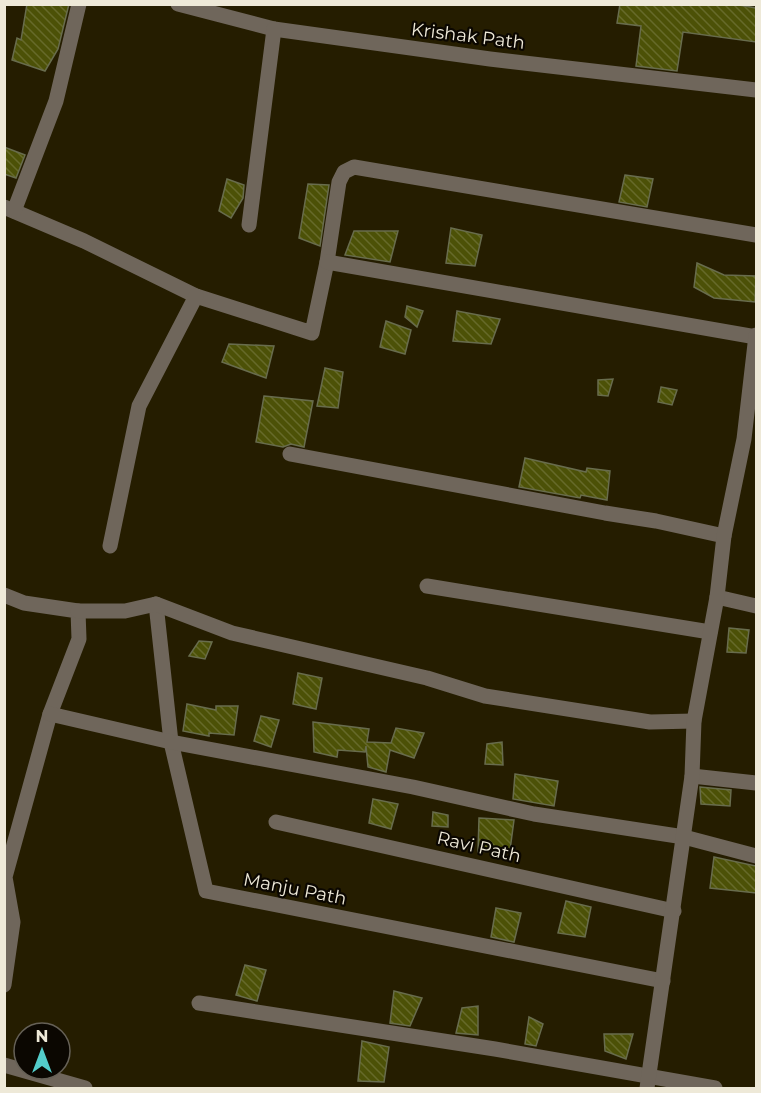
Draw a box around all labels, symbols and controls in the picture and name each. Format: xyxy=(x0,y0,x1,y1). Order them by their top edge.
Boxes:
street label: Krishak Path xyxy=(410,18,526,54)
street label: Ravi Path xyxy=(435,827,523,867)
street label: Manju Path xyxy=(242,868,348,910)
north arrow xyxy=(12,1021,72,1081)
text: N xyxy=(36,1027,48,1046)

